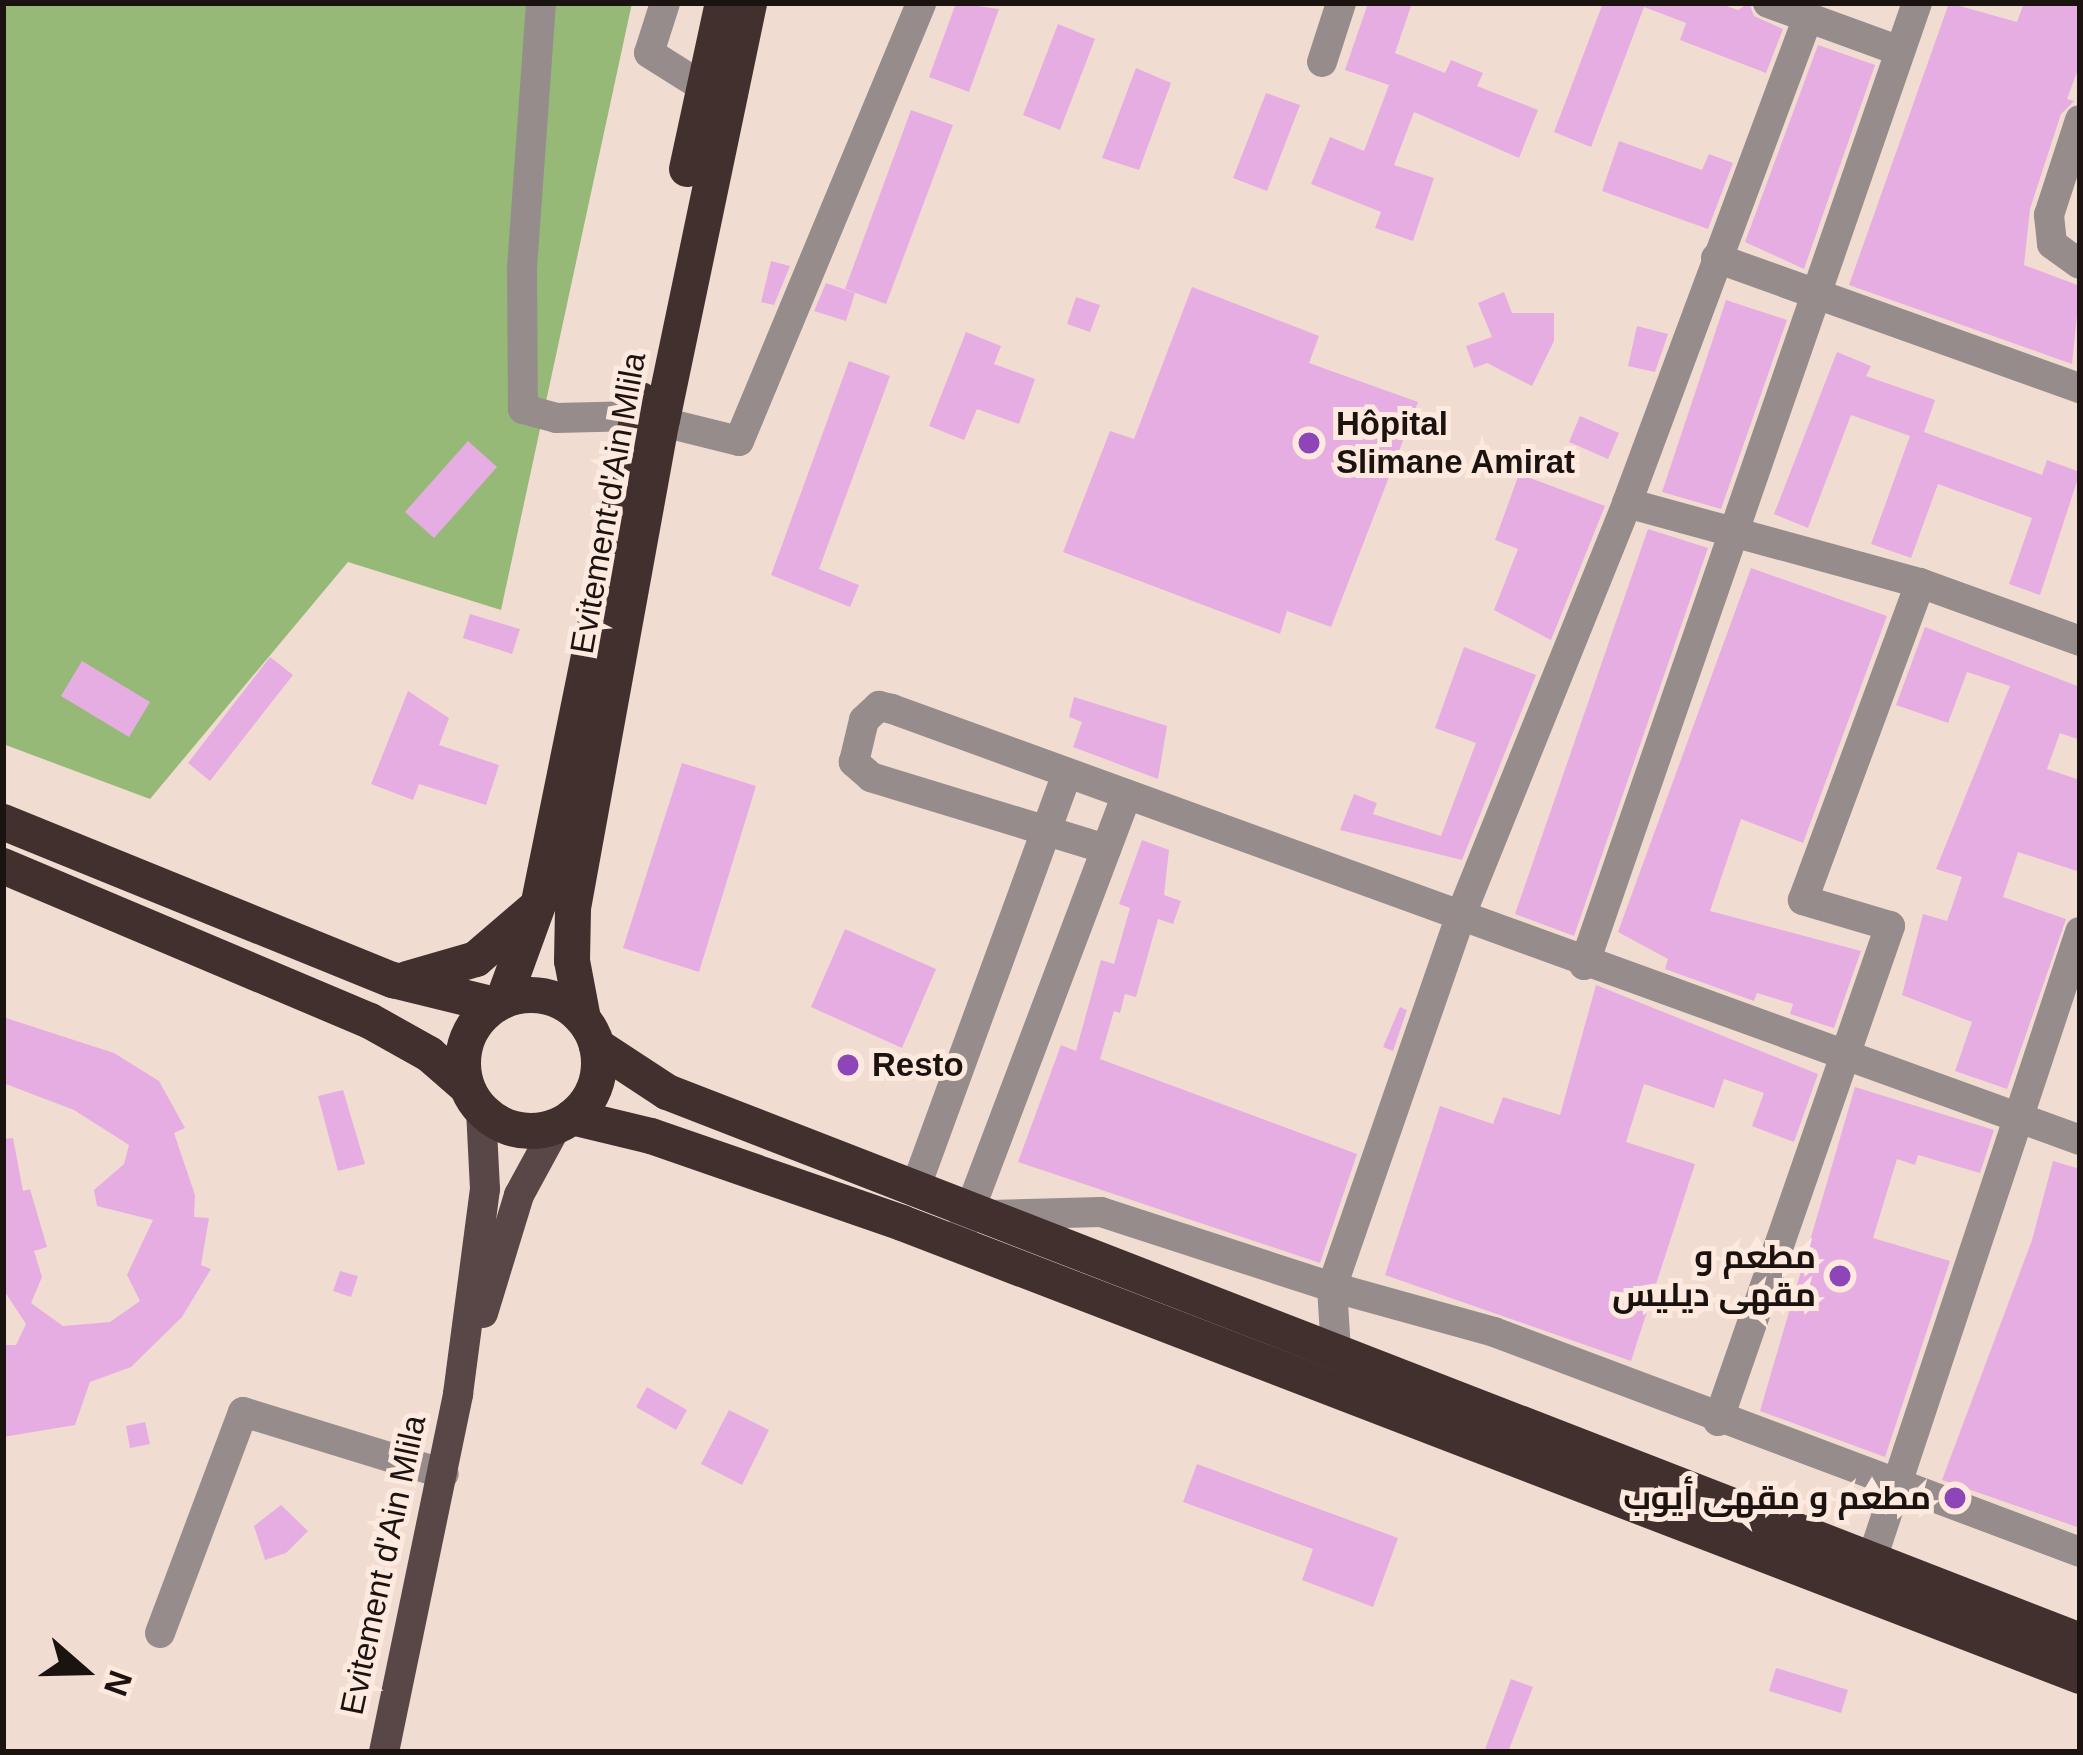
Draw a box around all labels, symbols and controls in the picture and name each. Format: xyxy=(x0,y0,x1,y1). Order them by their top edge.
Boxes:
street label: Evitement d'Ain Mlila xyxy=(562,349,654,657)
place label: Hôpital Slimane Amirat xyxy=(1336,404,1576,482)
marker: Hôpital Slimane Amirat xyxy=(1293,427,1325,459)
place label: Resto xyxy=(872,1045,964,1085)
marker: Resto xyxy=(835,1052,861,1078)
place label: مطعم و مقهى ديليس xyxy=(1612,1237,1816,1315)
marker: مطعم و مقهى ديليس xyxy=(1827,1263,1853,1289)
street label: Evitement d'Ain Mlila xyxy=(332,1412,434,1718)
place label: مطعم و مقهى أيوب xyxy=(1623,1478,1931,1518)
marker: مطعم و مقهى أيوب xyxy=(1942,1485,1968,1511)
north arrow xyxy=(24,1611,144,1731)
text: N xyxy=(97,1666,140,1701)

